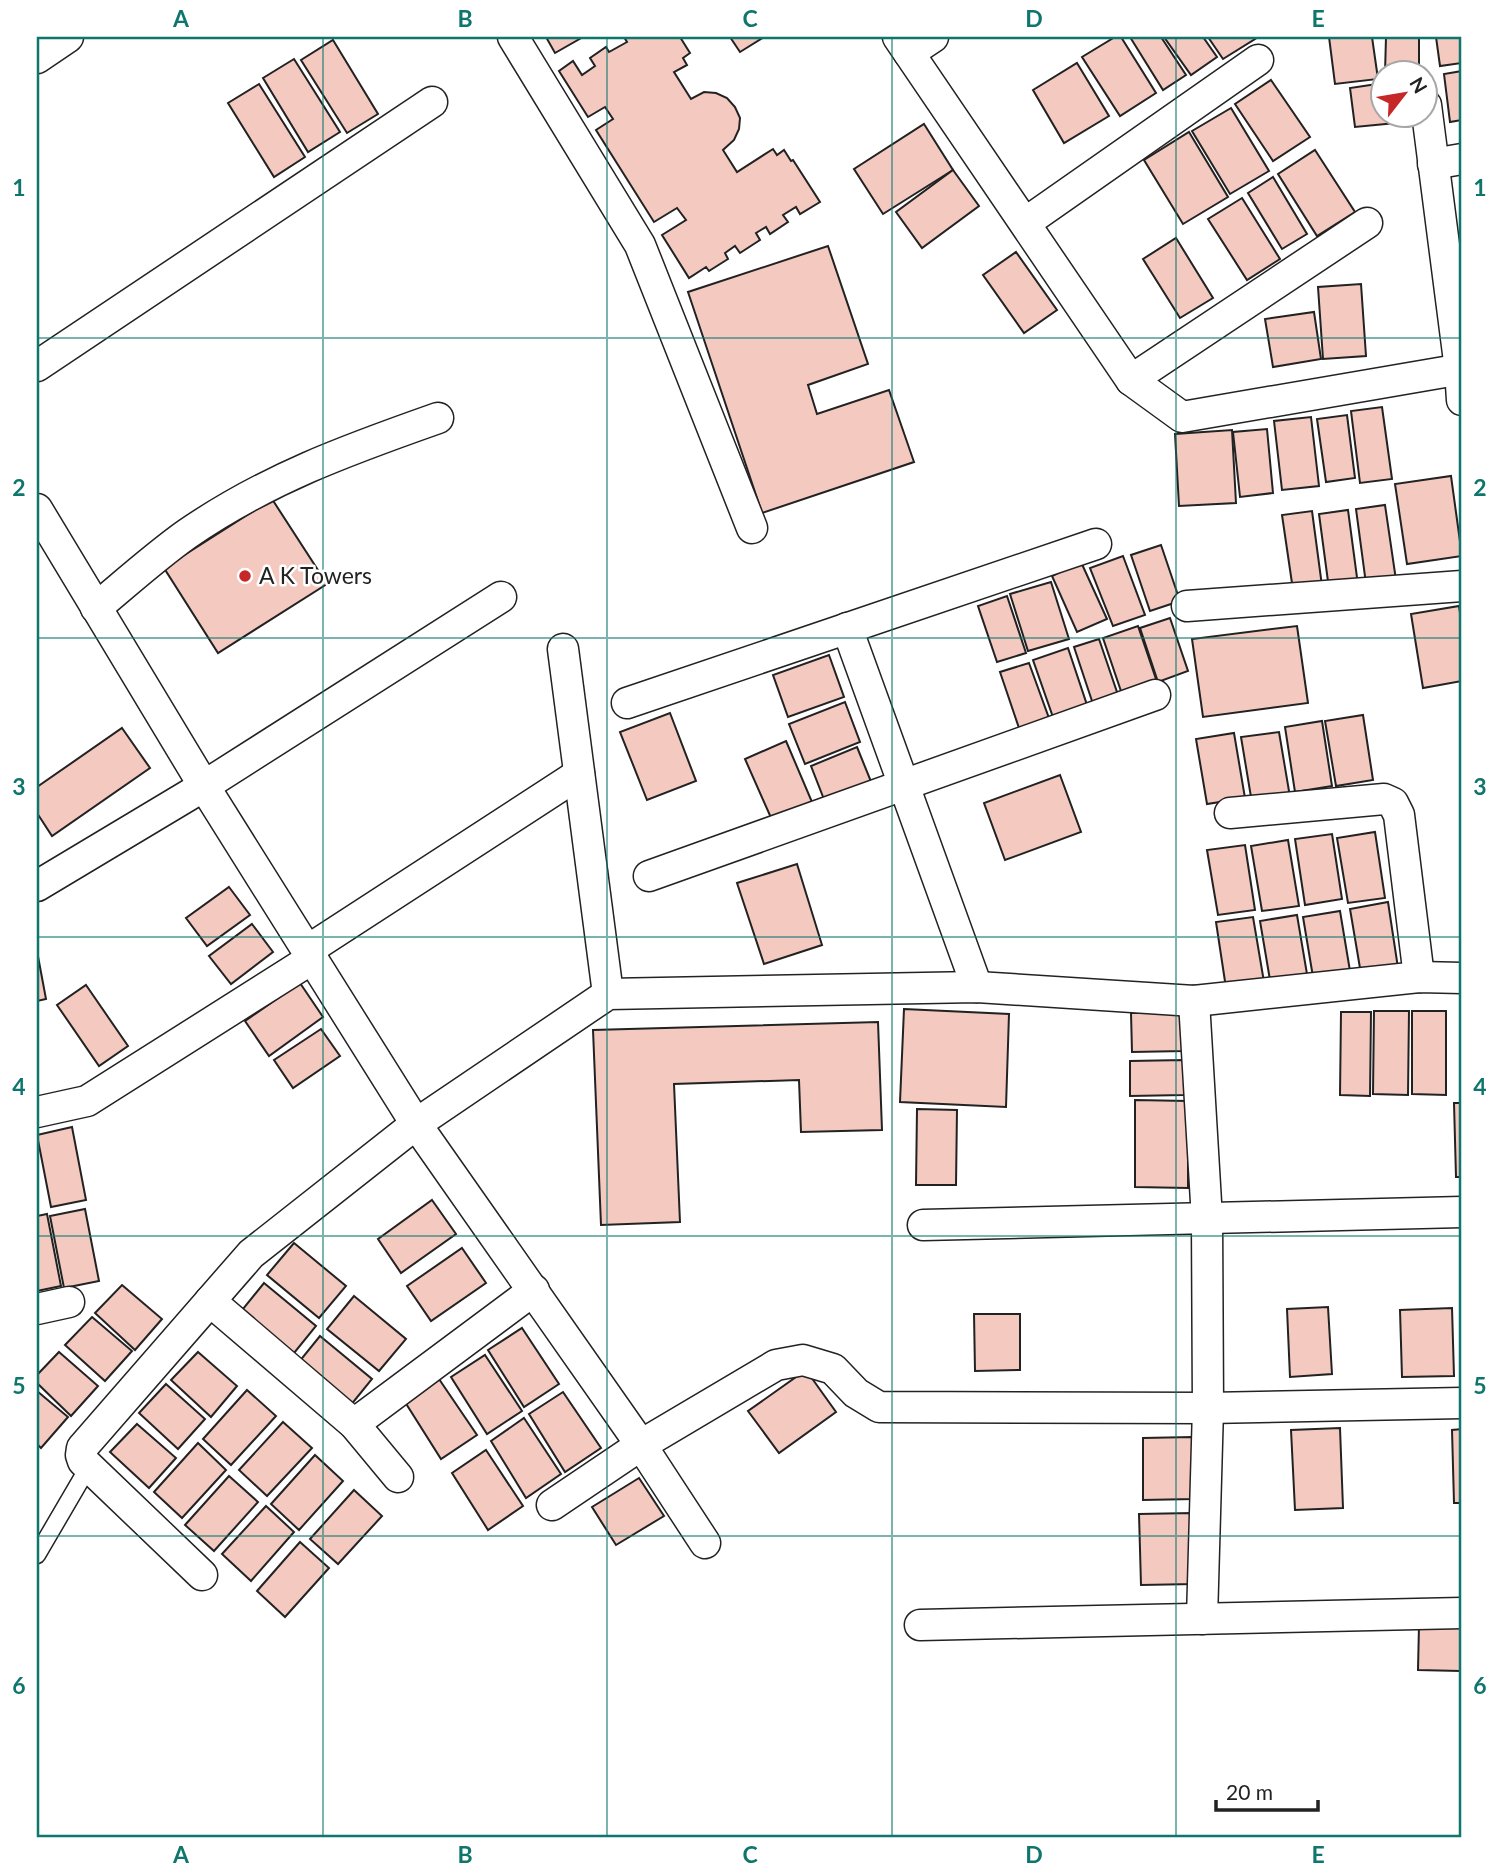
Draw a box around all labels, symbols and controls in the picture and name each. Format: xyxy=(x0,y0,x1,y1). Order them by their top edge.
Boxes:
text: A xyxy=(172,4,190,32)
text: B xyxy=(457,4,473,32)
text: C xyxy=(742,4,758,32)
text: D xyxy=(1025,4,1043,32)
text: E xyxy=(1311,4,1325,32)
north arrow xyxy=(1370,60,1440,130)
text: N xyxy=(1405,73,1433,97)
text: 1 xyxy=(12,173,26,201)
text: 1 xyxy=(1473,173,1487,201)
text: 2 xyxy=(12,473,26,501)
text: 2 xyxy=(1473,473,1487,501)
place label: A K Towers xyxy=(259,561,372,589)
marker: A K Towers xyxy=(237,568,253,584)
text: 3 xyxy=(12,772,26,800)
text: 3 xyxy=(1473,772,1487,800)
text: 4 xyxy=(12,1072,26,1100)
text: 4 xyxy=(1473,1072,1487,1100)
text: 5 xyxy=(12,1371,26,1399)
text: 5 xyxy=(1473,1371,1487,1399)
text: 6 xyxy=(12,1671,26,1699)
text: 6 xyxy=(1473,1671,1487,1699)
scale bar xyxy=(1216,1769,1317,1813)
text: 20 m xyxy=(1226,1779,1273,1804)
text: A xyxy=(172,1840,190,1868)
text: B xyxy=(457,1840,473,1868)
text: C xyxy=(742,1840,758,1868)
text: D xyxy=(1025,1840,1043,1868)
text: E xyxy=(1311,1840,1325,1868)

